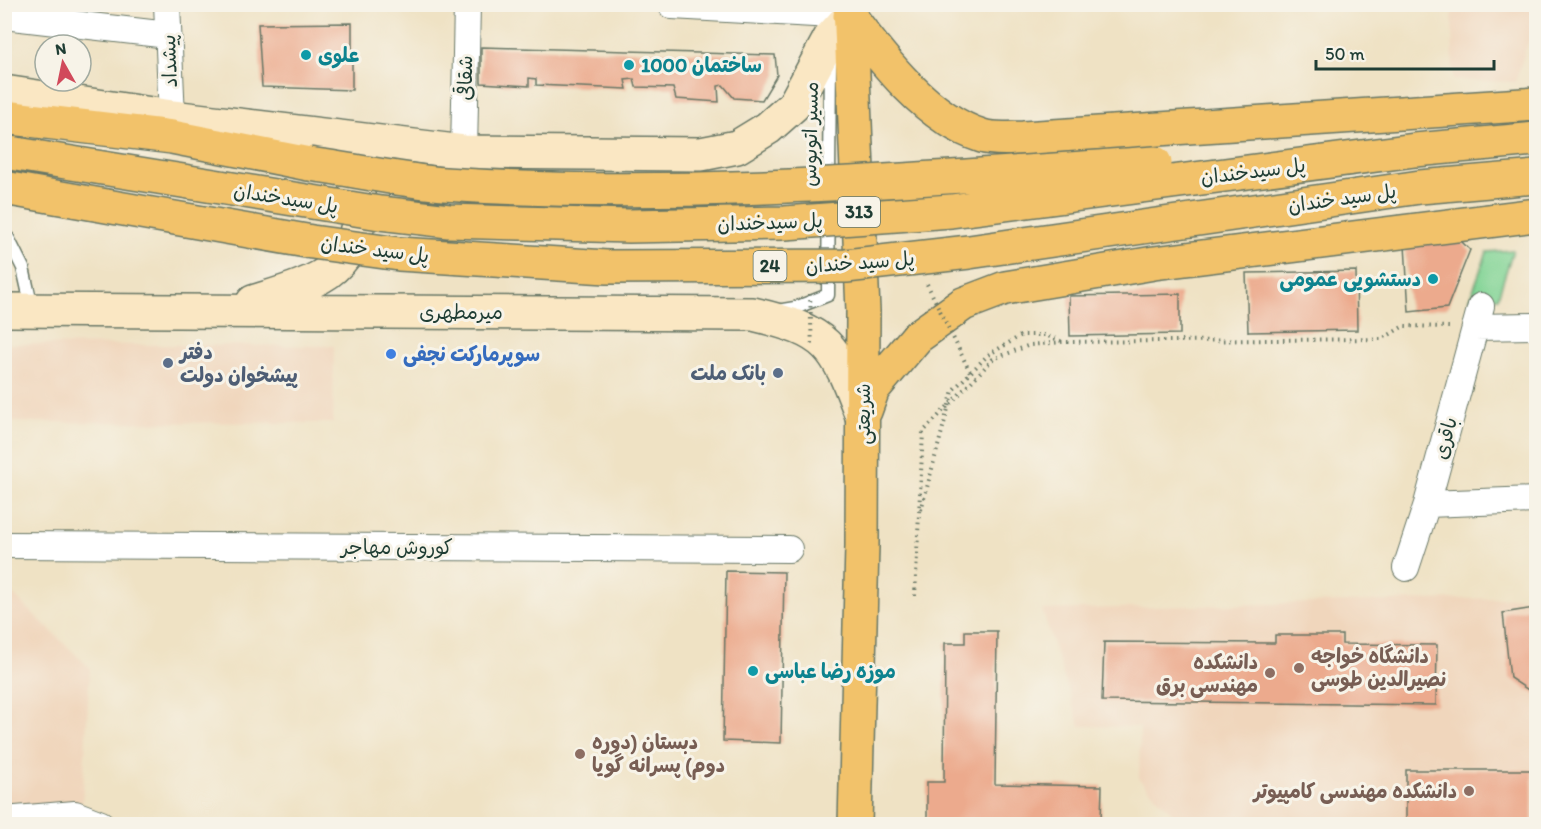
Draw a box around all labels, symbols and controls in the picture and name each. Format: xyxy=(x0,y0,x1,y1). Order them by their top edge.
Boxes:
north arrow xyxy=(33,33,93,93)
scale bar xyxy=(1316,33,1494,71)
street label: پیشداد xyxy=(156,34,183,88)
text: N xyxy=(54,38,68,59)
place label: علوی xyxy=(318,43,360,69)
text: 50 m xyxy=(1325,43,1365,65)
marker: علوی xyxy=(299,48,313,62)
place label: ساختمان 1000 xyxy=(641,53,762,77)
street label: شقاقی xyxy=(452,55,477,101)
marker: ساختمان 1000 xyxy=(622,58,636,72)
street label: مسیر اتوبوس xyxy=(797,81,824,187)
street label: پل سیدخندان xyxy=(1199,153,1307,190)
street label: پل سیدخندان xyxy=(232,178,340,219)
street label: پل سید خندان xyxy=(1286,179,1398,218)
road number: 313 xyxy=(838,197,880,227)
street label: پل سیدخندان xyxy=(717,208,823,237)
street label: پل سید خندان xyxy=(319,230,431,269)
street label: پل سید خندان xyxy=(805,246,915,279)
road number: 24 xyxy=(754,251,786,281)
place label: دستشویی عمومی xyxy=(1280,267,1421,293)
marker: دستشویی عمومی xyxy=(1426,272,1440,286)
street label: میرمطهری xyxy=(419,300,503,324)
place label: دفتر پیشخوان دولت xyxy=(178,340,298,388)
place label: سوپرمارکت نجفی xyxy=(403,342,540,367)
marker: سوپرمارکت نجفی xyxy=(384,347,398,361)
marker: دفتر پیشخوان دولت xyxy=(161,356,175,370)
place label: بانک ملت xyxy=(691,361,766,386)
marker: بانک ملت xyxy=(771,366,785,380)
street label: شریعتی xyxy=(851,383,876,445)
street label: باقری xyxy=(1428,414,1462,462)
street label: کوروش مهاجر xyxy=(339,535,453,559)
place label: دانشگاه خواجه نصیرالدین طوسی xyxy=(1311,644,1446,692)
place label: دانشکده مهندسی برق xyxy=(1156,650,1258,698)
place label: موزه رضا عباسی xyxy=(765,659,896,684)
marker: دانشگاه خواجه نصیرالدین طوسی xyxy=(1292,661,1306,675)
marker: موزه رضا عباسی xyxy=(746,664,760,678)
marker: دانشکده مهندسی برق xyxy=(1263,666,1277,680)
place label: دبستان (دوره دوم) پسرانه گویا xyxy=(592,730,725,780)
marker: دبستان (دوره دوم) پسرانه گویا xyxy=(573,747,587,761)
place label: دانشکده مهندسی کامپیوتر xyxy=(1252,779,1457,804)
marker: دانشکده مهندسی کامپیوتر xyxy=(1462,784,1476,798)

